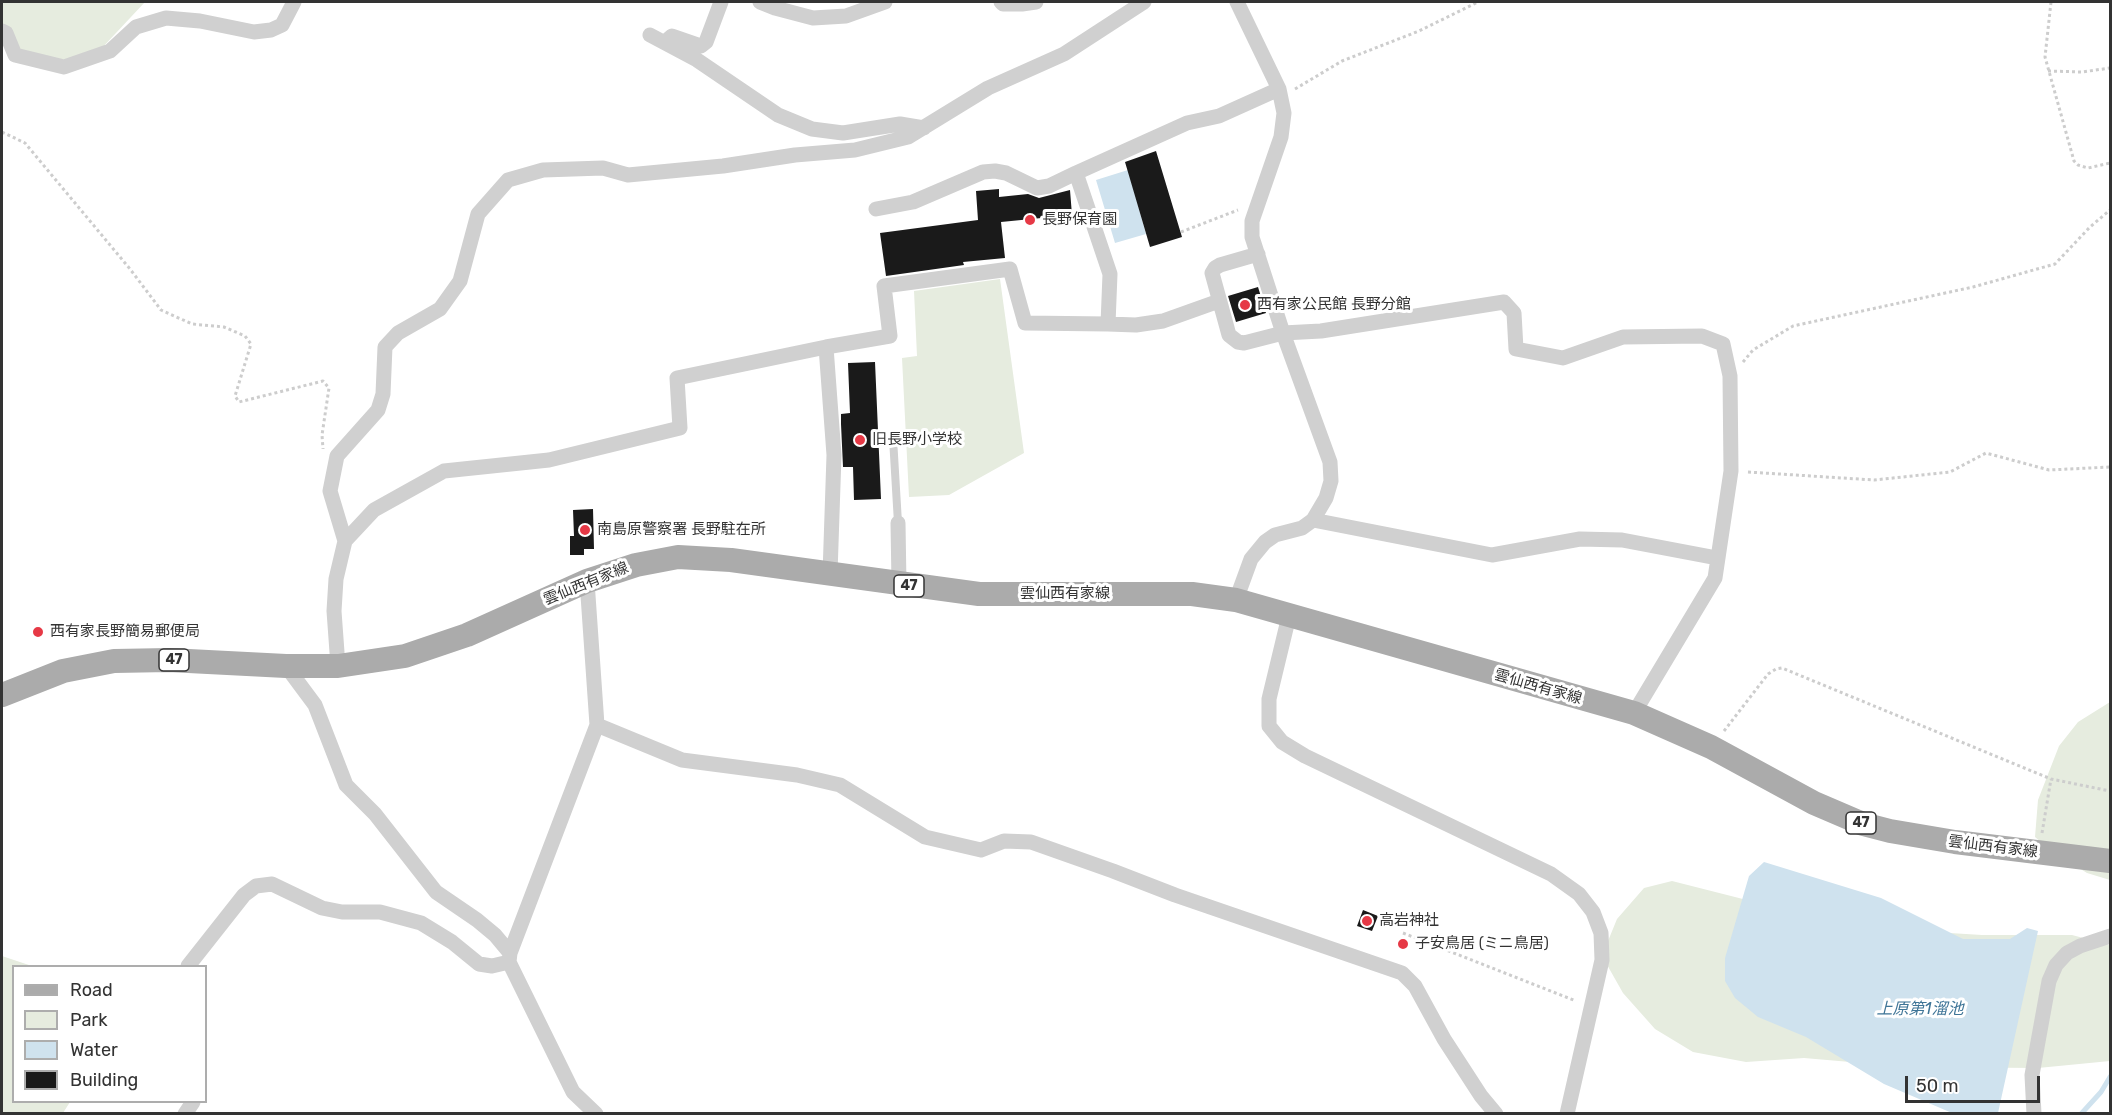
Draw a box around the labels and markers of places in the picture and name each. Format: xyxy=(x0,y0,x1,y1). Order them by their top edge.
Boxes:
place label: 長野保育園 xyxy=(1042,211,1117,229)
marker: 長野保育園 xyxy=(1023,213,1037,227)
place label: 西有家公民館 長野分館 xyxy=(1257,296,1411,314)
marker: 西有家公民館 長野分館 xyxy=(1238,298,1252,312)
place label: 旧長野小学校 xyxy=(872,431,962,449)
marker: 旧長野小学校 xyxy=(853,433,867,447)
place label: 南島原警察署 長野駐在所 xyxy=(597,521,766,539)
marker: 南島原警察署 長野駐在所 xyxy=(578,523,592,537)
place label: 西有家長野簡易郵便局 xyxy=(50,623,200,641)
marker: 西有家長野簡易郵便局 xyxy=(31,625,45,639)
place label: 高岩神社 xyxy=(1379,912,1439,930)
marker: 高岩神社 xyxy=(1360,914,1374,928)
place label: 子安鳥居 (ミニ鳥居) xyxy=(1415,935,1549,953)
marker: 子安鳥居 (ミニ鳥居) xyxy=(1396,937,1410,951)

